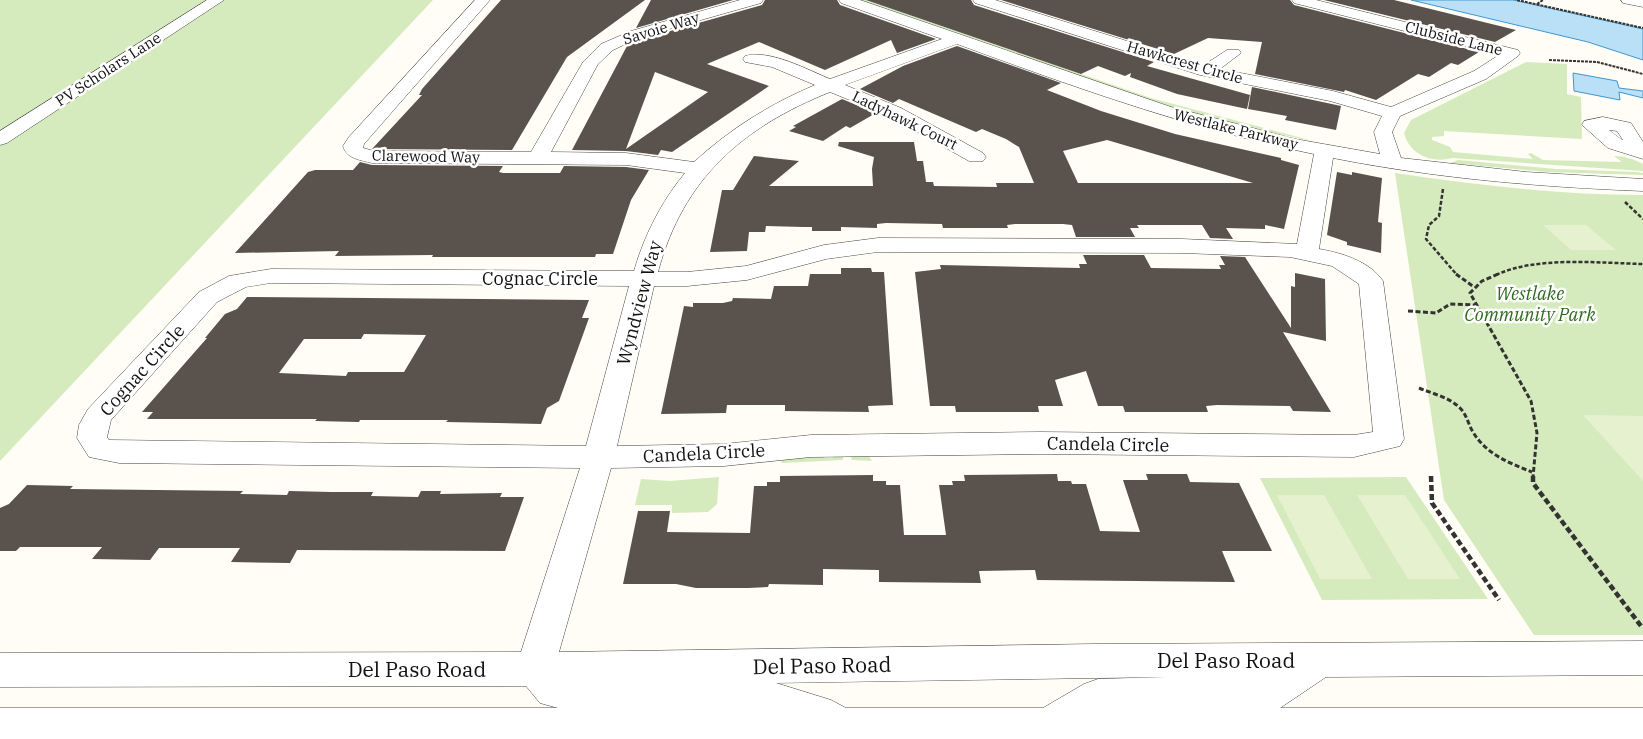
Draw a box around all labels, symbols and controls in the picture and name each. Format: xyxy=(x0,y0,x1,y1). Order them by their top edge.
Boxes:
street label: Savoie Way xyxy=(620,7,702,49)
street label: Clubside Lane xyxy=(1403,17,1505,59)
street label: PV Scholars Lane xyxy=(52,28,164,110)
street label: Hawkcrest Circle xyxy=(1125,36,1245,88)
street label: Ladyhawk Court xyxy=(849,86,961,154)
street label: Westlake Parkway xyxy=(1172,104,1300,154)
street label: Clarewood Way xyxy=(372,146,480,166)
street label: Wyndview Way xyxy=(611,238,667,368)
street label: Cognac Circle xyxy=(482,267,598,290)
park label: Westlake Community Park xyxy=(1464,282,1596,326)
street label: Cognac Circle xyxy=(95,319,189,421)
street label: Candela Circle xyxy=(1047,431,1169,457)
street label: Candela Circle xyxy=(642,438,766,468)
street label: Del Paso Road xyxy=(1157,646,1296,674)
street label: Del Paso Road xyxy=(752,650,892,680)
street label: Del Paso Road xyxy=(348,655,487,683)

